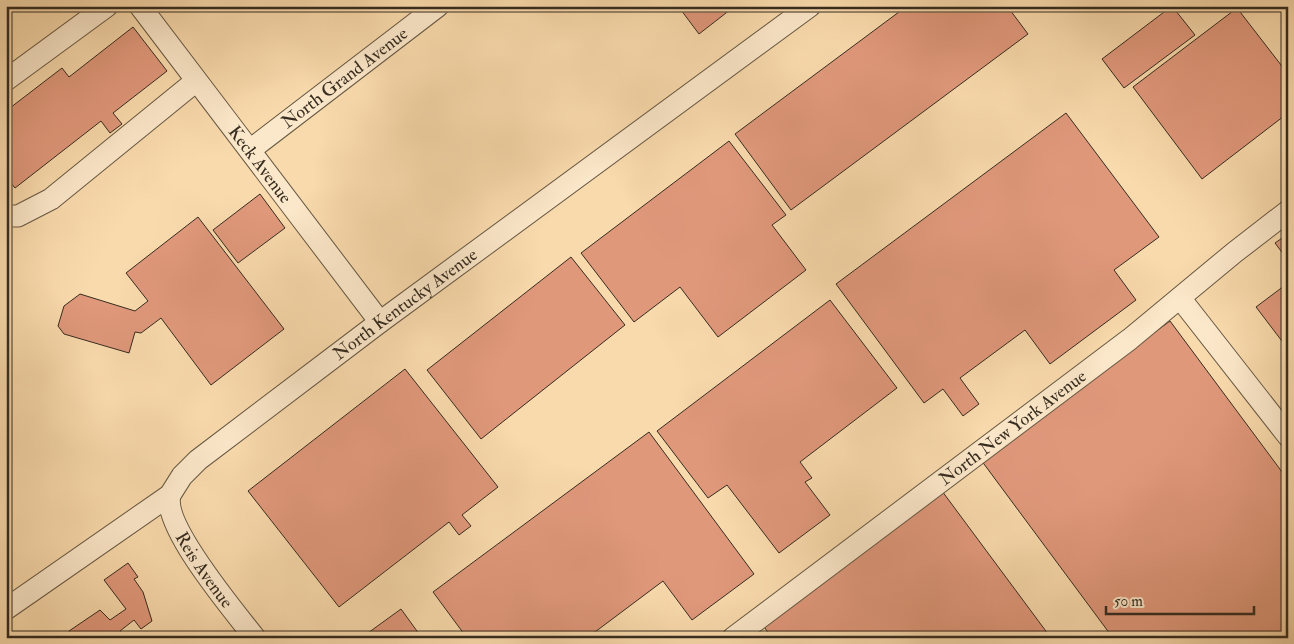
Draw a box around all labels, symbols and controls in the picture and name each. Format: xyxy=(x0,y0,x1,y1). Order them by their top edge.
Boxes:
street label: North Grand Avenue xyxy=(277,22,413,134)
street label: Keck Avenue xyxy=(223,121,297,209)
street label: North Kentucky Avenue xyxy=(328,243,482,366)
street label: North New York Avenue xyxy=(934,365,1092,491)
street label: Reis Avenue xyxy=(170,528,238,613)
scale bar xyxy=(1106,584,1254,616)
text: 50 m xyxy=(1114,592,1143,611)

